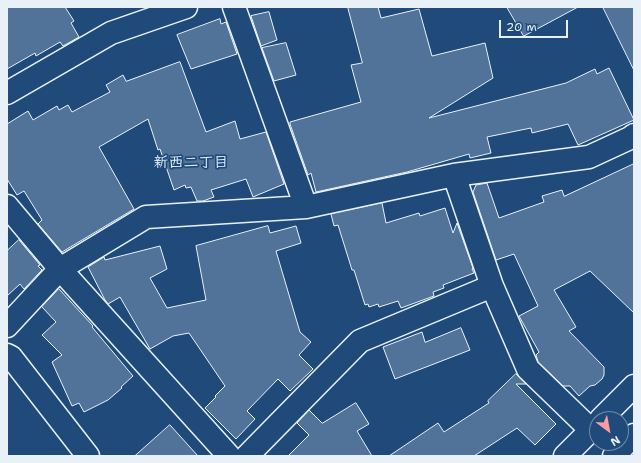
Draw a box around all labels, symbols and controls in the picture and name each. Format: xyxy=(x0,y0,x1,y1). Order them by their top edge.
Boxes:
scale bar xyxy=(501,12,570,38)
text: 20 m xyxy=(506,19,537,35)
district label: 新西二丁目 xyxy=(154,154,228,172)
north arrow xyxy=(589,411,629,451)
text: N xyxy=(607,432,623,449)

